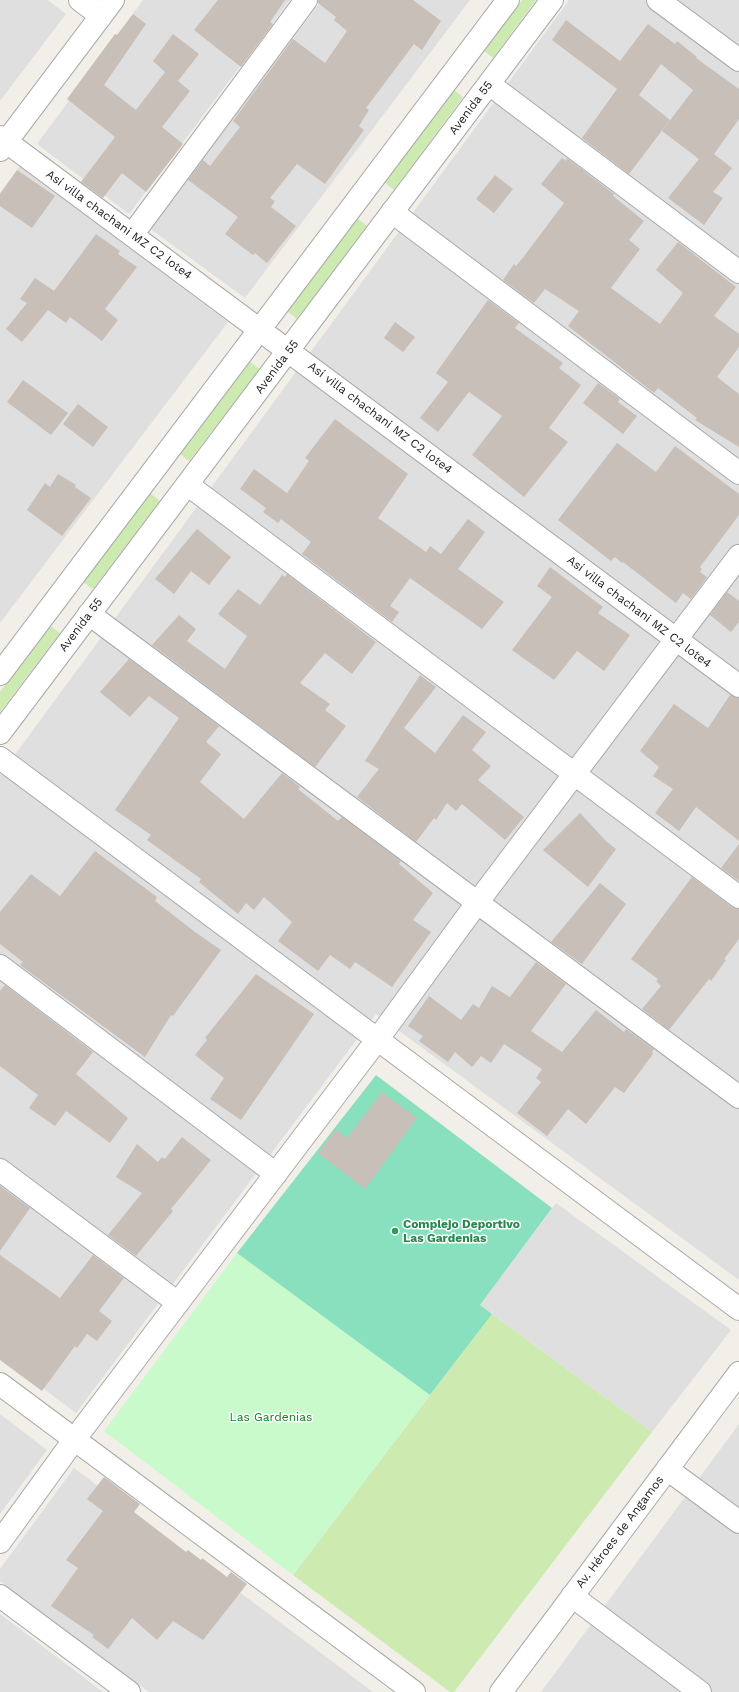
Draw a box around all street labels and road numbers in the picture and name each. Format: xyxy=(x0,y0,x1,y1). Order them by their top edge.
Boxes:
street label: Avenida 55 xyxy=(446,78,496,138)
street label: Así villa chachani MZ C2 lote4 xyxy=(43,167,195,283)
street label: Avenida 55 xyxy=(252,337,302,397)
street label: Así villa chachani MZ C2 lote4 xyxy=(305,359,455,477)
street label: Así villa chachani MZ C2 lote4 xyxy=(564,553,714,671)
street label: Avenida 55 xyxy=(56,595,106,655)
street label: Av. Héroes de Angamos xyxy=(573,1473,667,1591)

